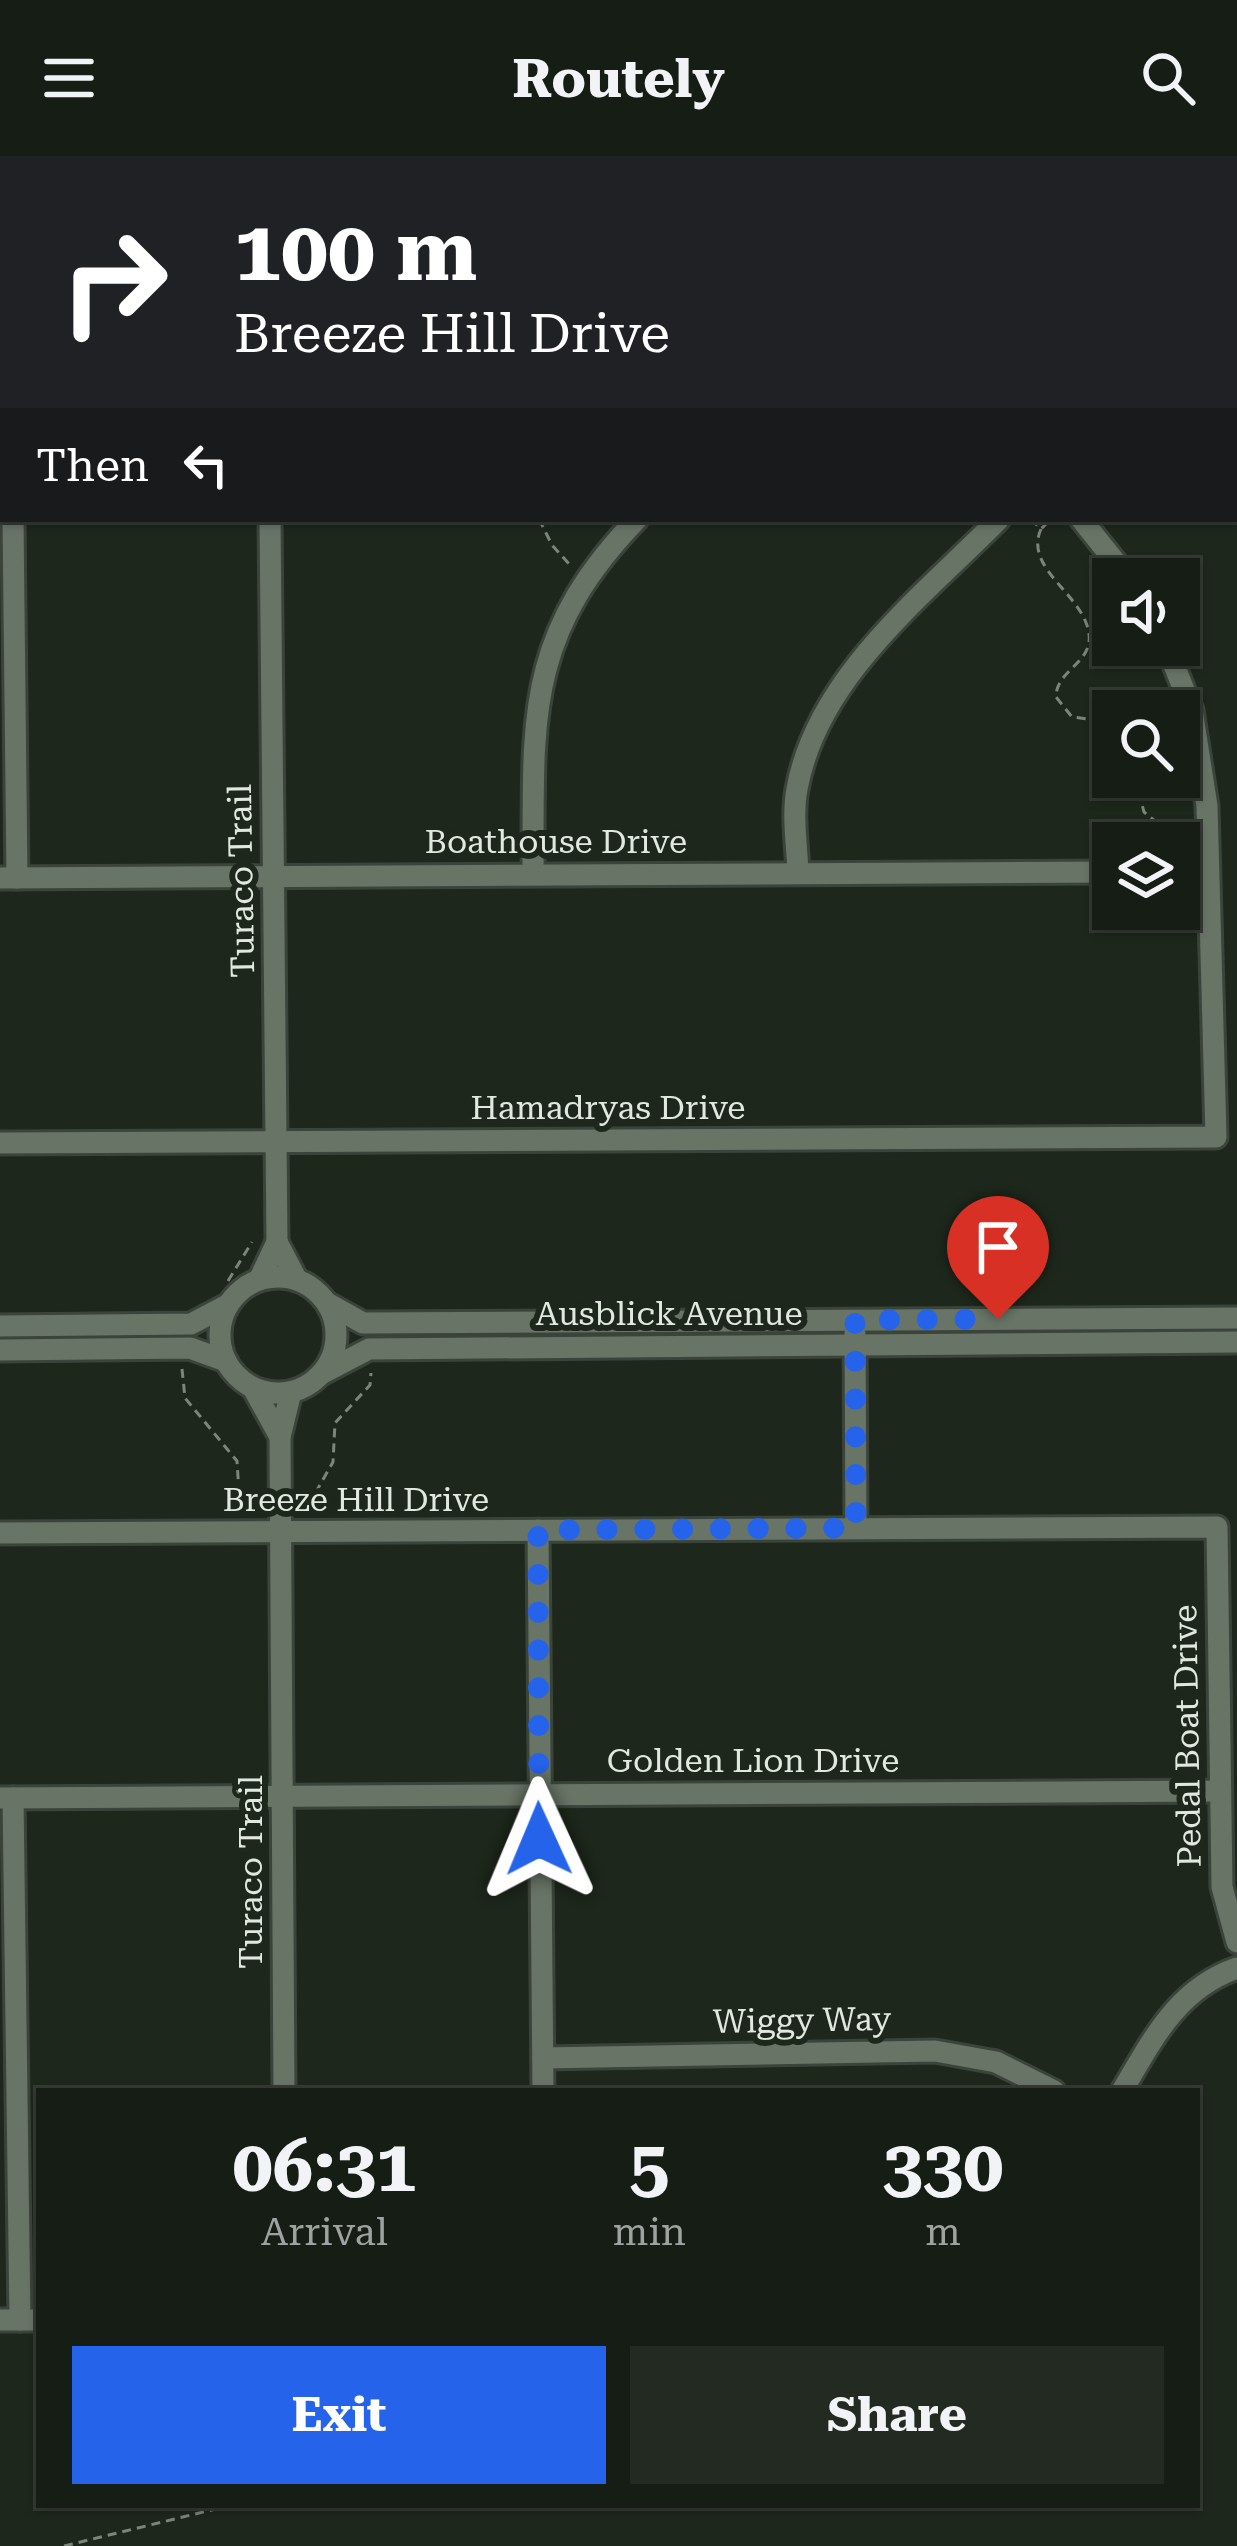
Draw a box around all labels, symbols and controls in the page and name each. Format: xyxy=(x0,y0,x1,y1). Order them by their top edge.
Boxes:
icon: menu xyxy=(36,45,102,111)
icon: search xyxy=(1135,45,1201,111)
text: Routely xyxy=(512,47,725,110)
text: 100 m xyxy=(234,202,477,300)
icon: right xyxy=(36,204,192,360)
text: Breeze Hill Drive xyxy=(234,302,670,365)
icon: left xyxy=(173,432,239,498)
text: Then xyxy=(36,439,149,492)
map controls xyxy=(1092,558,1200,930)
button: sound xyxy=(1092,558,1200,666)
button: search xyxy=(1092,690,1200,798)
street label: Turaco Trail xyxy=(220,784,262,978)
street label: Boathouse Drive xyxy=(425,822,687,861)
button: layers xyxy=(1092,822,1200,930)
street label: Hamadryas Drive xyxy=(471,1088,746,1127)
pin xyxy=(947,1196,1049,1319)
icon: arrive xyxy=(965,1214,1031,1280)
street label: Ausblick Avenue xyxy=(535,1294,803,1333)
street label: Breeze Hill Drive xyxy=(223,1480,489,1519)
street label: Pedal Boat Drive xyxy=(1165,1604,1209,1868)
street label: Golden Lion Drive xyxy=(607,1741,899,1780)
street label: Turaco Trail xyxy=(231,1775,270,1969)
position arrow xyxy=(476,1776,602,1902)
street label: Wiggy Way xyxy=(712,1999,892,2041)
text: 06:31 xyxy=(233,2124,416,2209)
text: 5 xyxy=(629,2124,670,2209)
text: 330 xyxy=(883,2124,1003,2209)
text: Arrival xyxy=(261,2209,388,2255)
text: min xyxy=(613,2209,686,2255)
text: m xyxy=(925,2209,961,2255)
button: Exit xyxy=(72,2346,606,2484)
button: Share xyxy=(630,2346,1164,2484)

